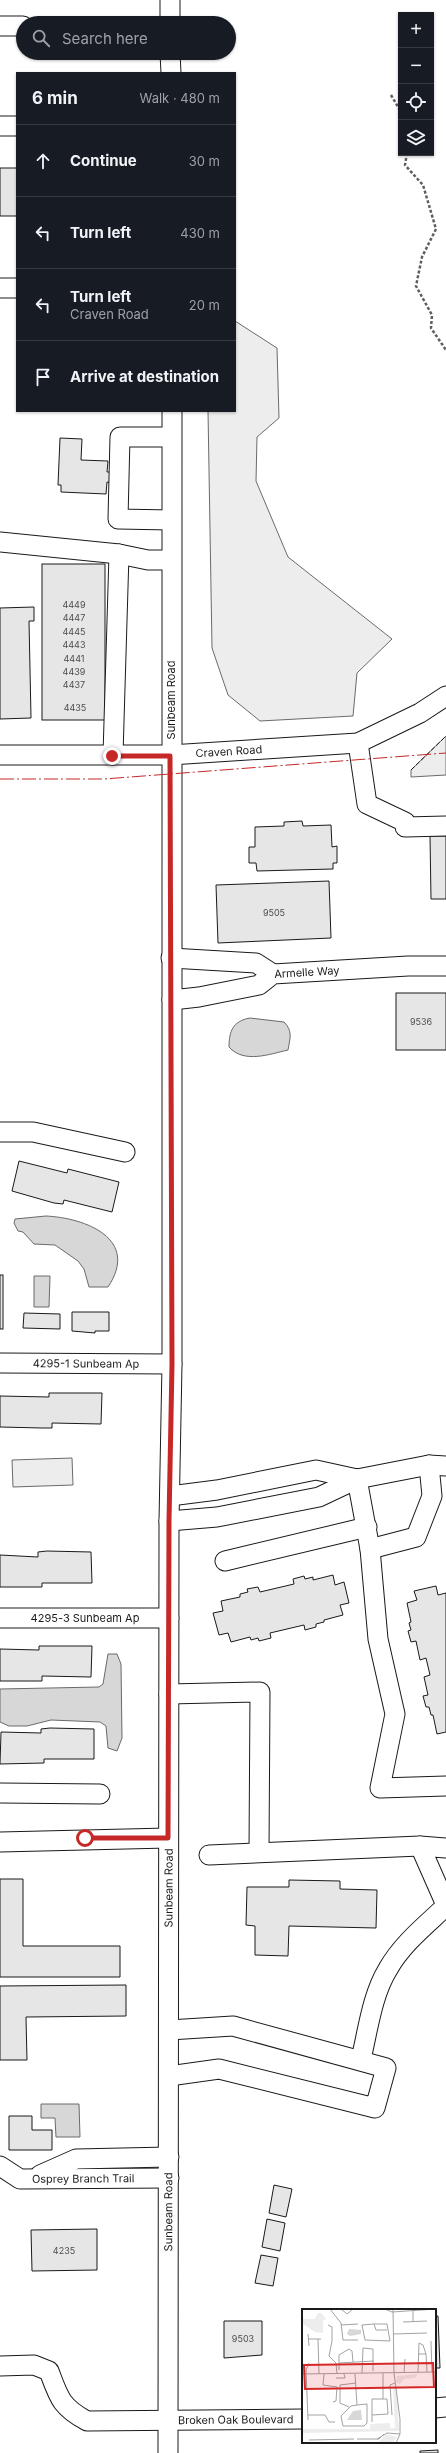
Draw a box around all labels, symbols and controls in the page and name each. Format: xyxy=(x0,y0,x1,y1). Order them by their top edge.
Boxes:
map controls xyxy=(398,12,434,156)
button: + xyxy=(398,12,434,48)
search box xyxy=(16,16,236,60)
icon: search xyxy=(30,27,52,49)
text: Search here xyxy=(62,29,148,48)
button: − xyxy=(398,48,434,84)
button: locate xyxy=(398,84,434,120)
text: 6 min xyxy=(32,88,78,108)
text: Walk · 480 m xyxy=(140,90,220,106)
button: layers xyxy=(398,120,434,156)
icon: ahead xyxy=(32,150,54,172)
text: Continue xyxy=(70,151,137,170)
text: 30 m xyxy=(189,153,220,169)
icon: left xyxy=(32,222,54,244)
text: Turn left xyxy=(70,223,131,242)
text: 430 m xyxy=(180,225,220,241)
text: Turn left xyxy=(70,287,131,306)
icon: left xyxy=(32,294,54,316)
text: 20 m xyxy=(189,297,220,313)
text: Craven Road xyxy=(70,306,149,322)
icon: arrive xyxy=(32,366,54,388)
text: Arrive at destination xyxy=(70,367,219,386)
house number: 4449 xyxy=(62,599,86,610)
house number: 4447 xyxy=(63,612,85,623)
house number: 4445 xyxy=(63,626,85,637)
house number: 4443 xyxy=(62,639,86,650)
house number: 4441 xyxy=(64,653,84,664)
street label: Sunbeam Road xyxy=(164,661,178,739)
house number: 4439 xyxy=(63,666,86,677)
house number: 4437 xyxy=(63,679,85,690)
house number: 4435 xyxy=(64,702,86,713)
street label: Craven Road xyxy=(195,742,263,760)
route end xyxy=(103,747,121,765)
house number: 9505 xyxy=(263,907,285,918)
street label: Armelle Way xyxy=(274,963,340,981)
house number: 9536 xyxy=(410,1016,433,1027)
street label: 4295-1 Sunbeam Ap xyxy=(33,1356,140,1371)
street label: 4295-3 Sunbeam Ap xyxy=(31,1611,140,1625)
route start xyxy=(76,1829,94,1847)
street label: Sunbeam Road xyxy=(162,1849,176,1927)
street label: Osprey Branch Trail xyxy=(32,2171,134,2186)
street label: Sunbeam Road xyxy=(161,2173,175,2251)
house number: 4235 xyxy=(53,2245,75,2256)
inset map xyxy=(302,2309,436,2443)
house number: 9503 xyxy=(232,2333,255,2344)
street label: Broken Oak Boulevard xyxy=(178,2412,294,2427)

